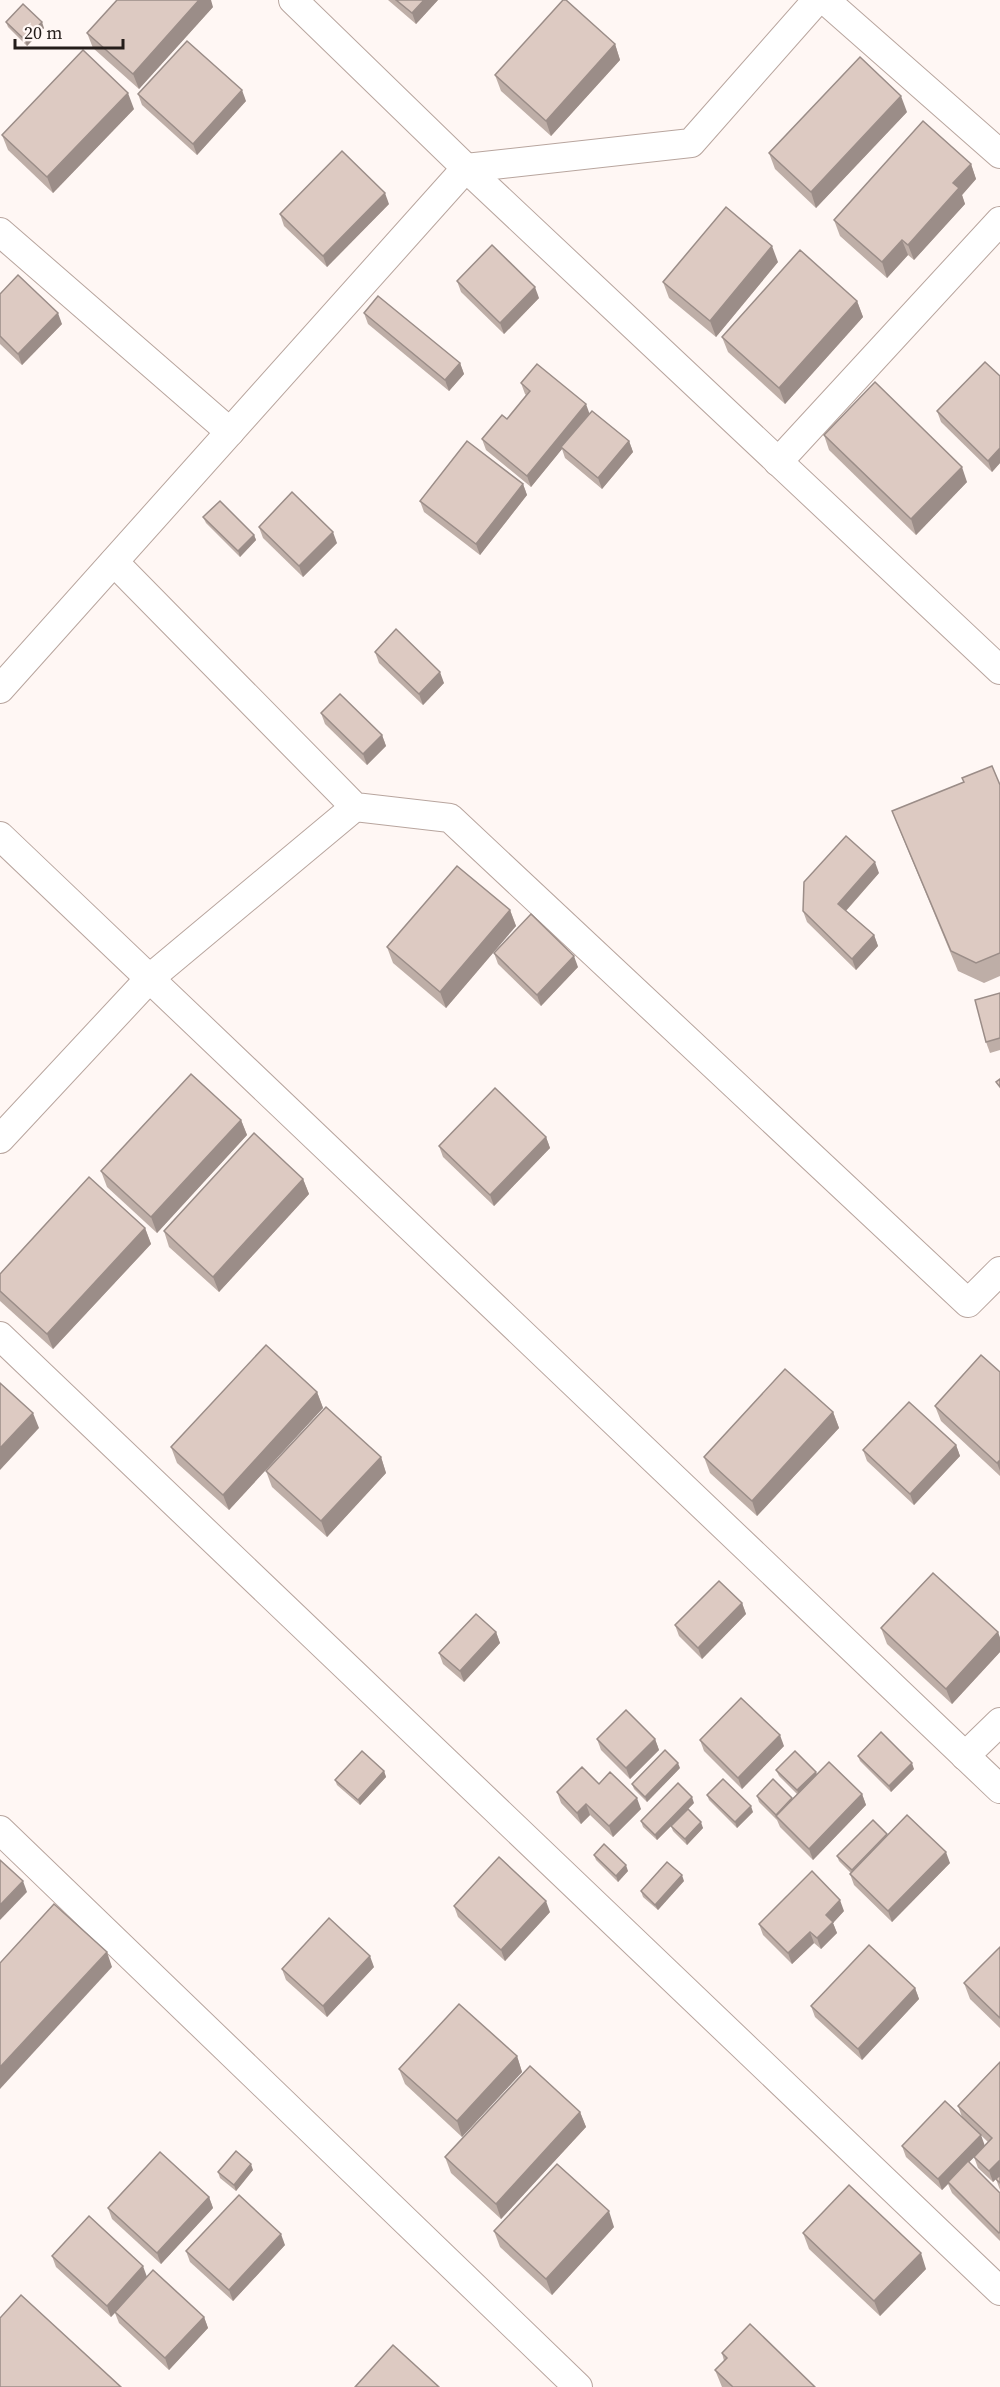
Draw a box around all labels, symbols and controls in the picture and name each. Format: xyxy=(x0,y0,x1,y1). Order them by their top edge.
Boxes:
scale bar xyxy=(15,12,123,50)
text: 20 m xyxy=(24,20,62,45)

